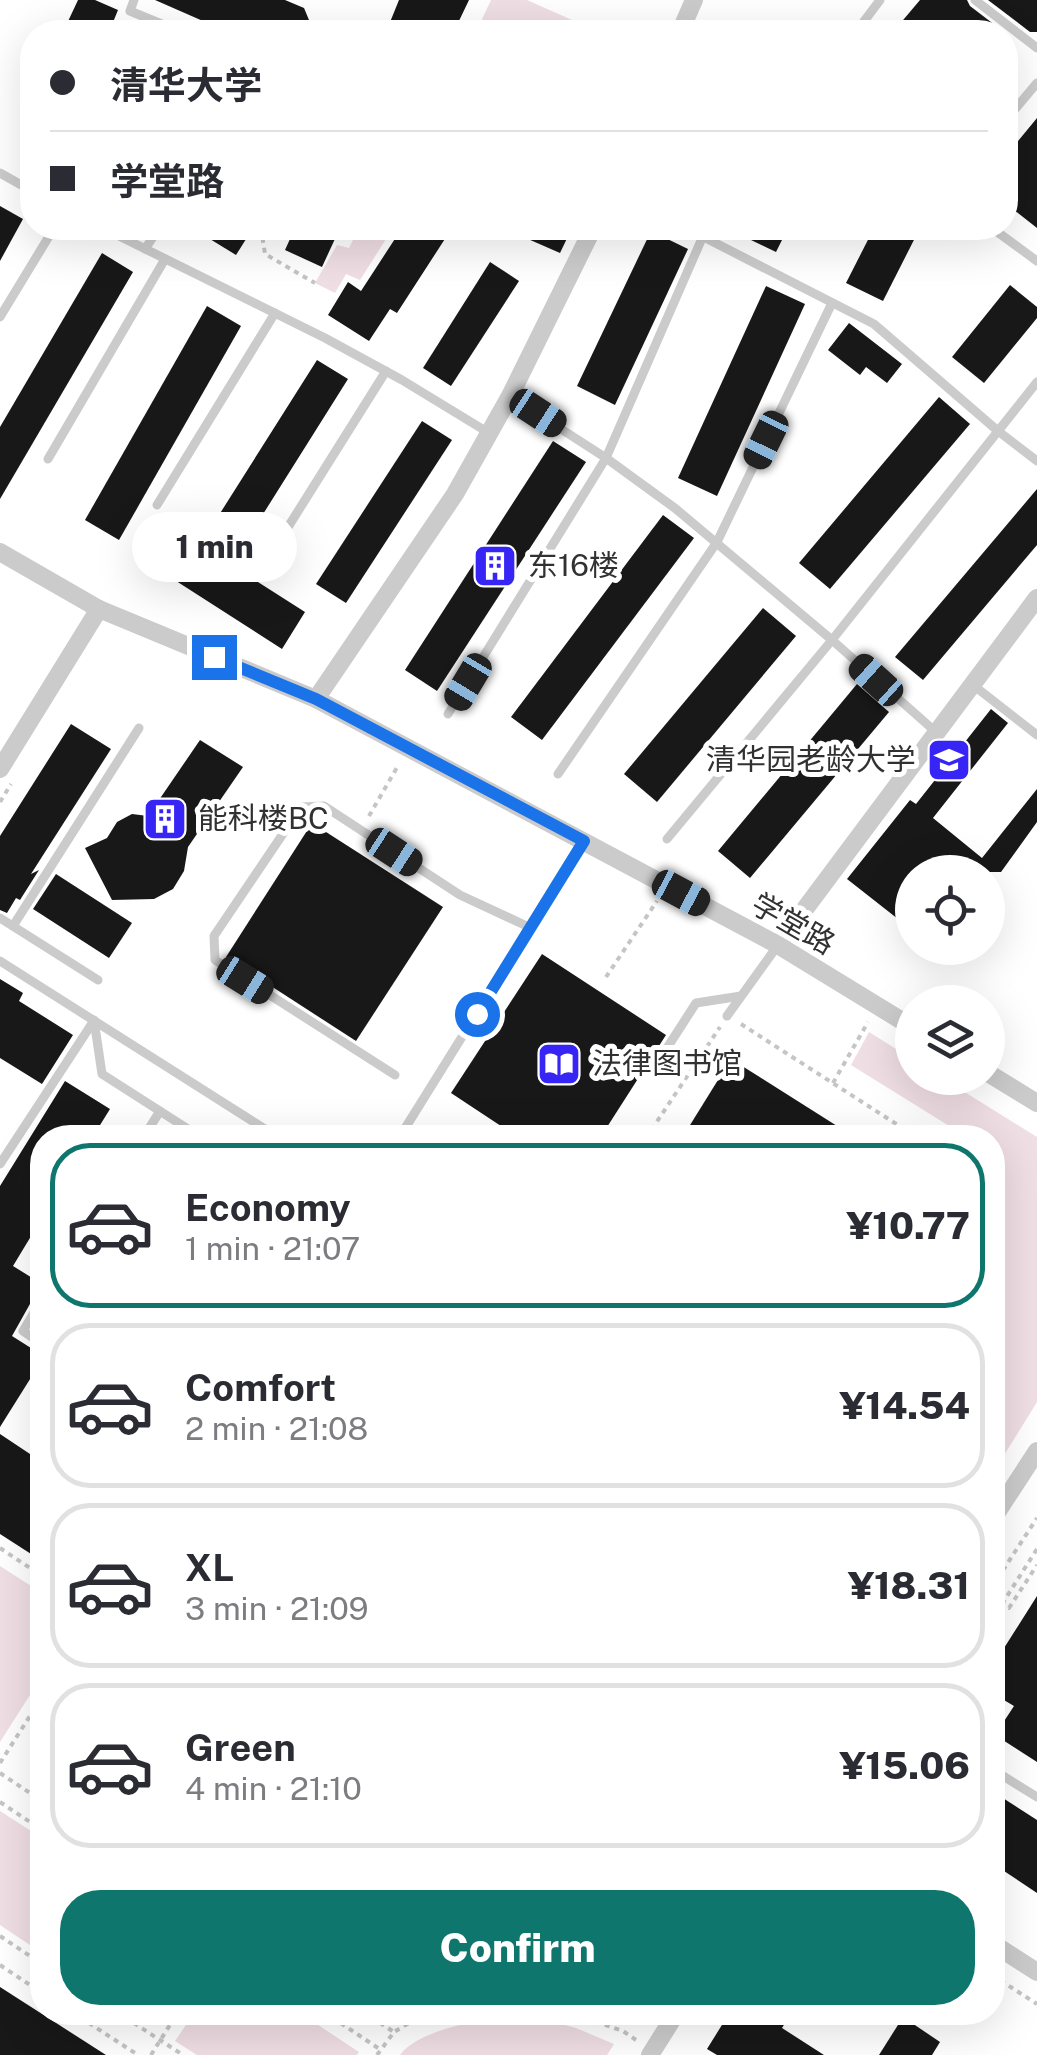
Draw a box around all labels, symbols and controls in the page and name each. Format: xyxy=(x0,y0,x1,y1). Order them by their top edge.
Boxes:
text: 清华大学 xyxy=(110,63,262,108)
text: 学堂路 xyxy=(110,159,224,204)
car xyxy=(505,384,571,442)
car xyxy=(739,406,793,474)
callout: 1 min xyxy=(132,512,296,582)
text: 1 min xyxy=(175,528,254,565)
building icon: 东16楼 xyxy=(472,543,518,589)
place label: 东16楼 xyxy=(528,547,619,583)
route end xyxy=(192,635,237,680)
car xyxy=(440,649,496,715)
car xyxy=(844,649,908,711)
school or university icon: 清华园老龄大学 xyxy=(926,737,972,783)
place label: 清华园老龄大学 xyxy=(706,741,916,777)
building icon: 能科楼BC xyxy=(142,796,188,842)
place label: 能科楼BC xyxy=(198,800,329,836)
car xyxy=(361,823,427,881)
map controls xyxy=(895,855,1005,1095)
button: locate xyxy=(895,855,1005,965)
car xyxy=(647,866,715,920)
street label: 学堂路 xyxy=(746,885,841,961)
car xyxy=(212,951,278,1009)
button: layers xyxy=(895,985,1005,1095)
route start xyxy=(455,992,500,1037)
library icon: 法律图书馆 xyxy=(536,1041,582,1087)
place label: 法律图书馆 xyxy=(592,1045,742,1081)
icon: car xyxy=(65,1181,155,1271)
text: Economy xyxy=(185,1185,351,1230)
text: ¥10.77 xyxy=(846,1203,970,1248)
text: 1 min · 21:07 xyxy=(185,1230,360,1267)
icon: car xyxy=(65,1361,155,1451)
text: Comfort xyxy=(185,1365,336,1410)
text: ¥14.54 xyxy=(839,1383,970,1428)
text: 2 min · 21:08 xyxy=(185,1410,368,1447)
icon: car xyxy=(65,1541,155,1631)
text: XL xyxy=(185,1545,234,1590)
text: ¥18.31 xyxy=(848,1563,970,1608)
text: 3 min · 21:09 xyxy=(185,1590,369,1627)
icon: car xyxy=(65,1721,155,1811)
text: Green xyxy=(185,1725,296,1770)
text: ¥15.06 xyxy=(839,1743,970,1788)
text: 4 min · 21:10 xyxy=(185,1770,362,1807)
button: Confirm xyxy=(60,1890,975,2005)

